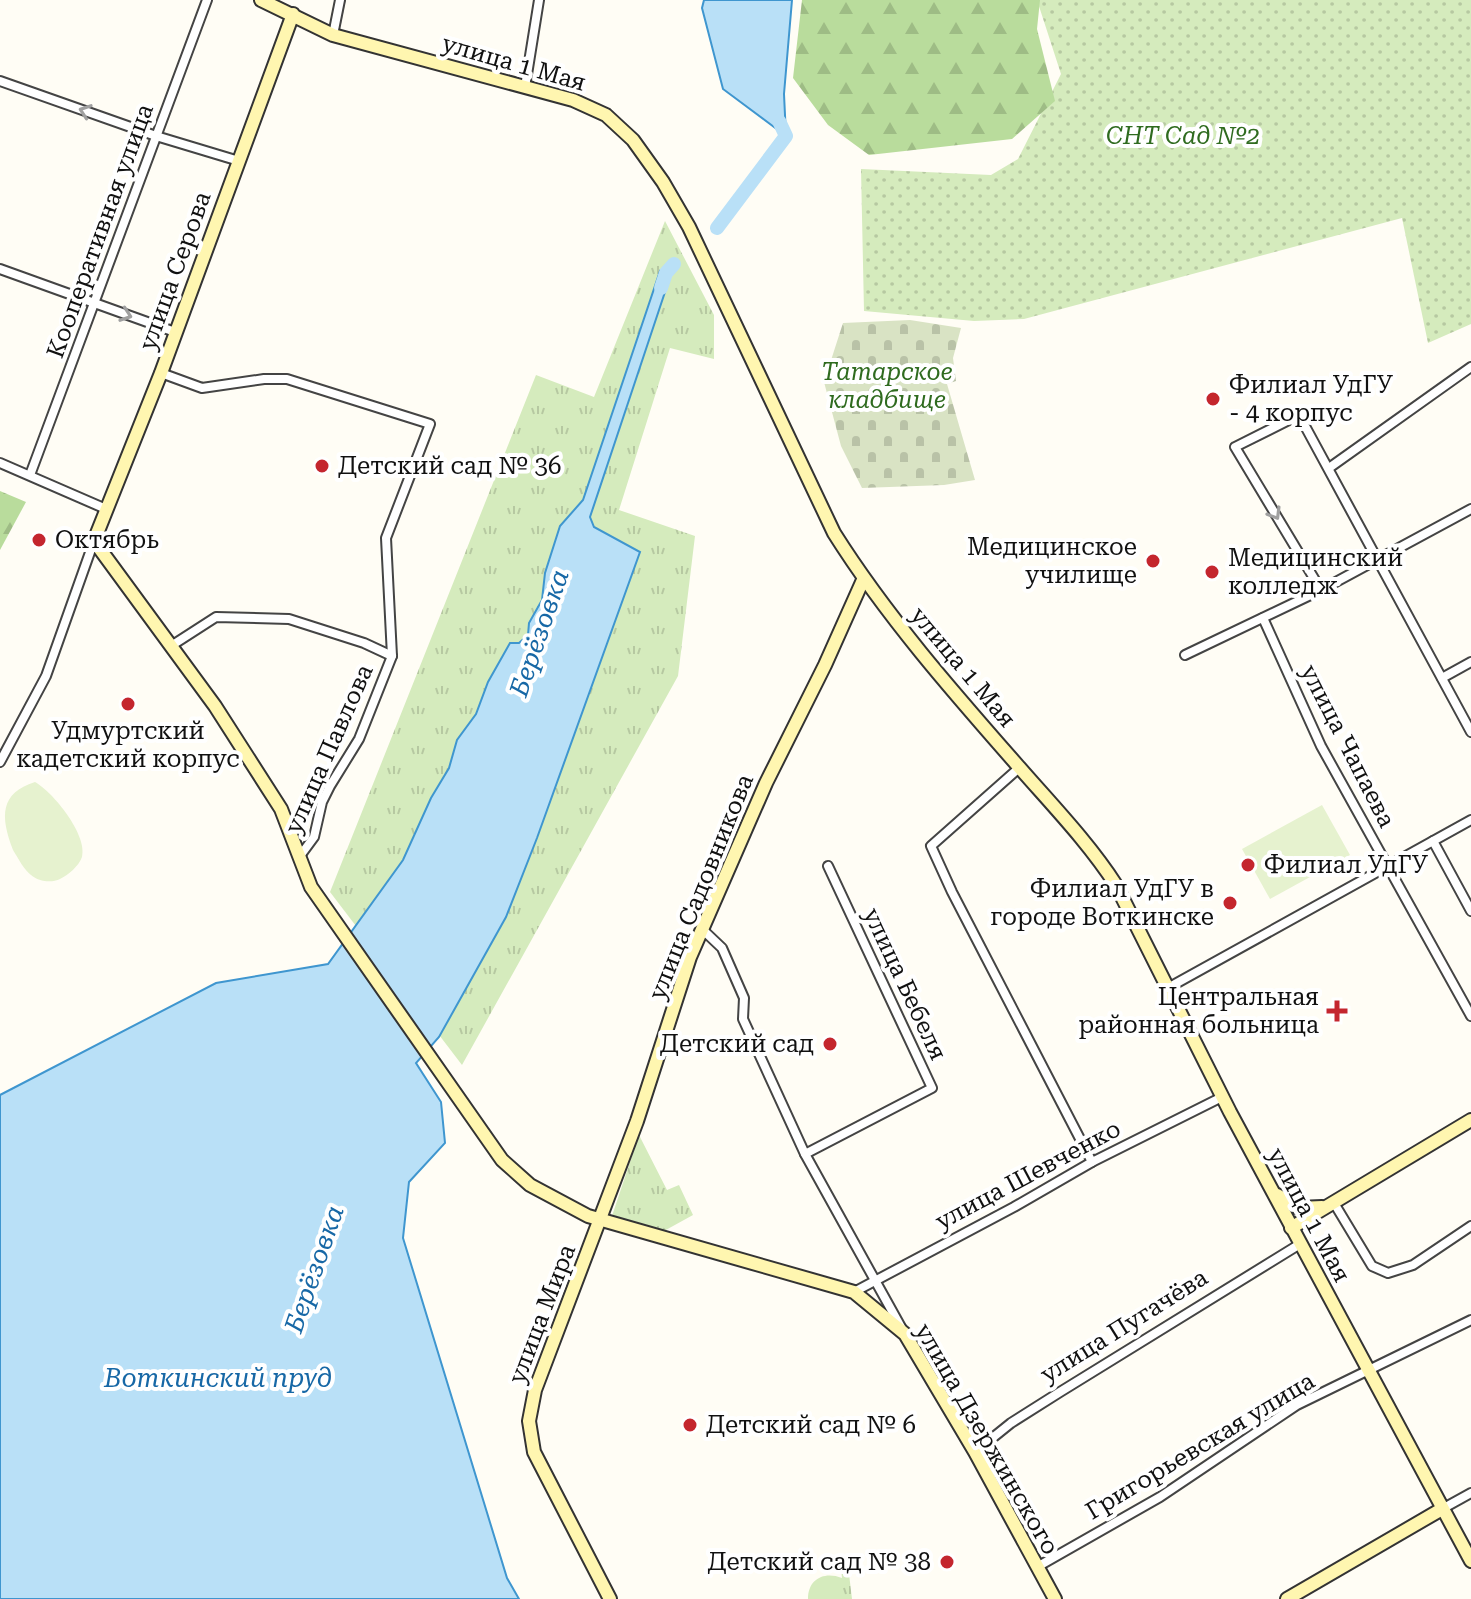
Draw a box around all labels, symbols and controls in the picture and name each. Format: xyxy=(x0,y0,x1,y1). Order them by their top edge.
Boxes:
street label: улица 1 Мая xyxy=(439,29,589,97)
street label: Кооперативная улица xyxy=(41,100,159,362)
one-way arrow xyxy=(79,105,93,121)
park label: СНТ Сад №2 xyxy=(1106,122,1260,150)
street label: улица Серова xyxy=(133,188,217,354)
one-way arrow xyxy=(118,306,132,322)
park label: Татарское кладбище xyxy=(821,358,953,414)
place label: Филиал УдГУ - 4 корпус xyxy=(1229,371,1394,427)
marker: Филиал УдГУ - 4 корпус xyxy=(1204,390,1222,408)
place label: Детский сад № 36 xyxy=(338,452,561,480)
marker: Детский сад № 36 xyxy=(313,457,331,475)
one-way arrow xyxy=(1265,505,1281,520)
place label: Октябрь xyxy=(55,526,159,554)
marker: Октябрь xyxy=(30,531,48,549)
place label: Медицинское училище xyxy=(967,533,1137,589)
place label: Медицинский колледж xyxy=(1228,544,1403,600)
marker: Медицинское училище xyxy=(1144,552,1162,570)
marker: Медицинский колледж xyxy=(1203,563,1221,581)
water label: Берёзовка xyxy=(503,565,575,701)
street label: улица 1 Мая xyxy=(905,601,1021,733)
street label: улица Павлова xyxy=(279,660,379,838)
street label: улица Чапаева xyxy=(1295,660,1401,832)
marker: Удмуртский кадетский корпус xyxy=(119,695,137,713)
place label: Удмуртский кадетский корпус xyxy=(16,717,240,773)
street label: улица Садовникова xyxy=(643,770,759,1004)
place label: Филиал УдГУ xyxy=(1264,851,1429,879)
marker: Филиал УдГУ xyxy=(1239,856,1257,874)
place label: Филиал УдГУ в городе Воткинске xyxy=(990,875,1214,931)
marker: Филиал УдГУ в городе Воткинске xyxy=(1221,894,1239,912)
street label: улица Бебеля xyxy=(858,903,952,1065)
place label: Центральная районная больница xyxy=(1079,983,1319,1039)
marker: Центральная районная больница xyxy=(1326,1000,1348,1022)
place label: Детский сад xyxy=(660,1030,814,1058)
marker: Детский сад xyxy=(821,1035,839,1053)
street label: улица Шевченко xyxy=(931,1114,1125,1236)
street label: улица 1 Мая xyxy=(1262,1143,1356,1287)
water label: Берёзовка xyxy=(278,1201,350,1337)
street label: улица Мира xyxy=(503,1241,581,1387)
street label: улица Пугачёва xyxy=(1035,1263,1213,1389)
street label: улица Дзержинского xyxy=(909,1318,1065,1560)
water label: Воткинский пруд xyxy=(103,1363,332,1393)
street label: Григорьевская улица xyxy=(1081,1367,1319,1525)
place label: Детский сад № 6 xyxy=(706,1411,916,1439)
marker: Детский сад № 6 xyxy=(681,1416,699,1434)
place label: Детский сад № 38 xyxy=(708,1548,931,1576)
marker: Детский сад № 38 xyxy=(938,1553,956,1571)

